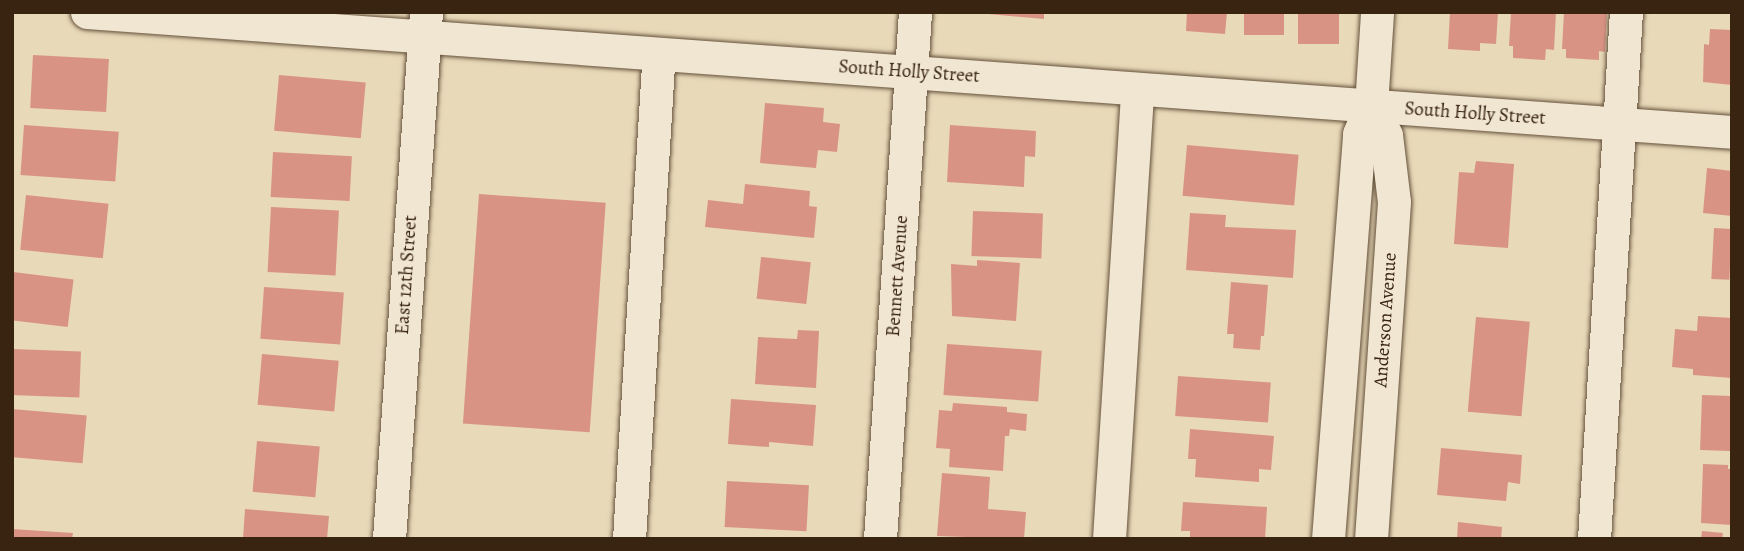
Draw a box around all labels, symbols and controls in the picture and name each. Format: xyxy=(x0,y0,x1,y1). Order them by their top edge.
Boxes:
street label: South Holly Street xyxy=(838,56,980,88)
street label: South Holly Street xyxy=(1404,98,1546,130)
street label: East 12th Street xyxy=(391,214,423,336)
street label: Bennett Avenue xyxy=(882,214,914,338)
street label: Anderson Avenue xyxy=(1370,252,1402,388)

